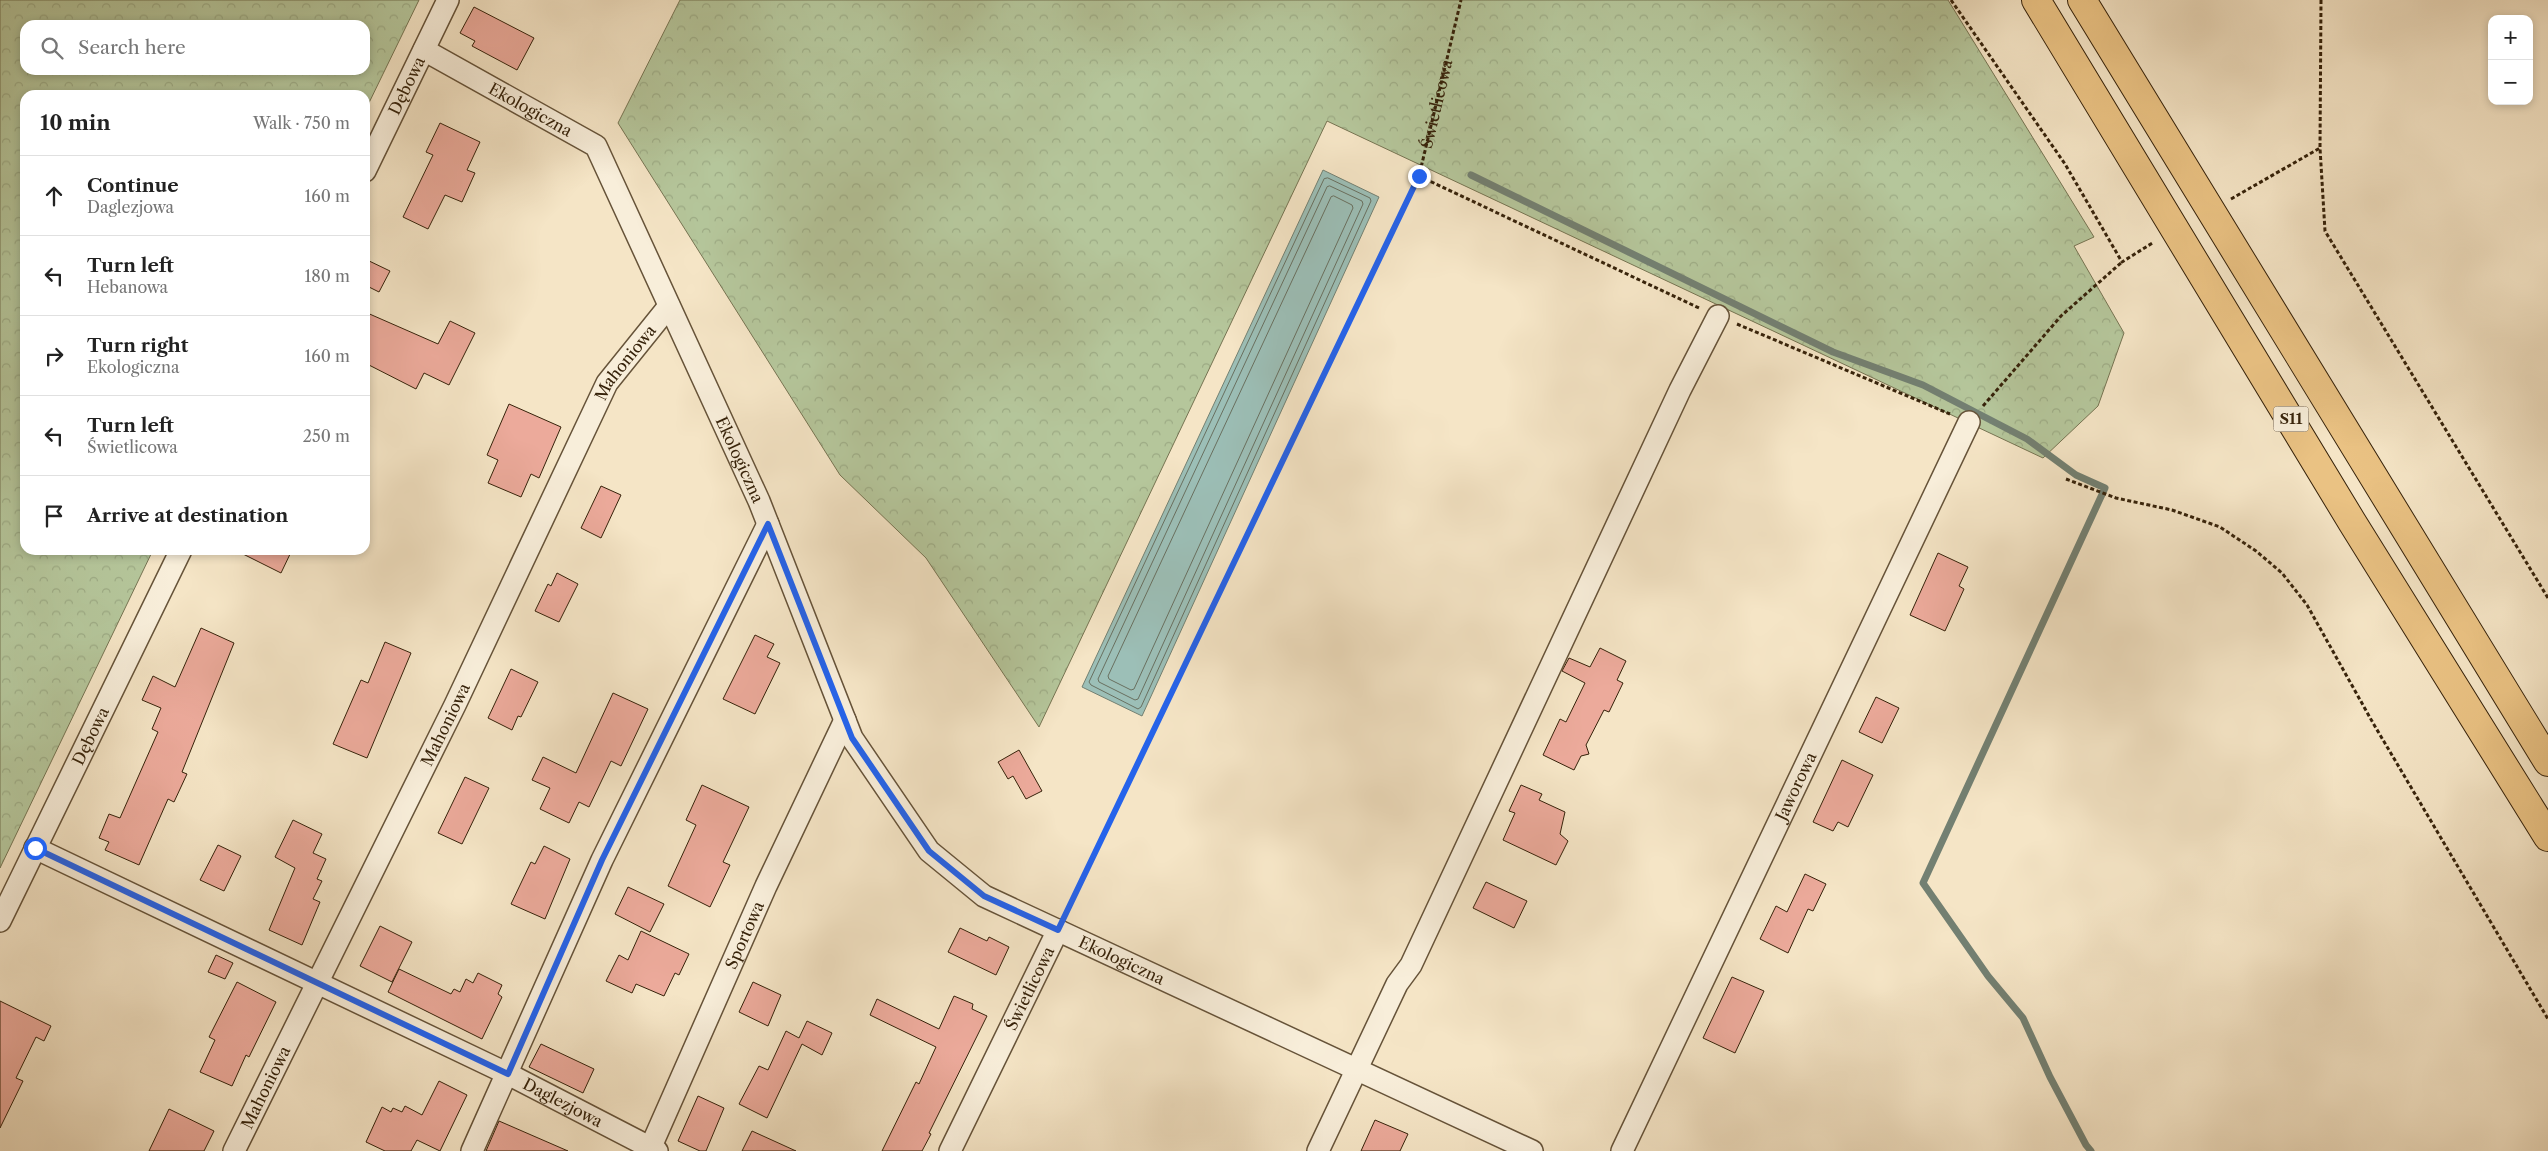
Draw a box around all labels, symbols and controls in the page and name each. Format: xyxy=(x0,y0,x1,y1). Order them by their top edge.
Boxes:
map controls xyxy=(2488,15,2533,105)
button: + xyxy=(2488,15,2533,60)
search box xyxy=(20,20,370,75)
icon: search xyxy=(38,34,66,62)
text: Search here xyxy=(78,36,186,59)
street label: Dębowa xyxy=(384,53,429,118)
street label: Świetlicowa xyxy=(1416,57,1457,150)
button: − xyxy=(2488,60,2533,105)
street label: Ekologiczna xyxy=(485,78,576,141)
text: 10 min xyxy=(40,110,111,135)
text: Walk · 750 m xyxy=(253,113,350,133)
route end xyxy=(1408,165,1431,188)
text: Continue xyxy=(87,174,179,197)
icon: ahead xyxy=(40,182,68,210)
text: 160 m xyxy=(305,186,350,206)
text: Daglezjowa xyxy=(87,197,174,217)
text: Turn left xyxy=(87,254,174,277)
icon: left xyxy=(40,262,68,290)
text: 180 m xyxy=(304,266,350,286)
text: Hebanowa xyxy=(87,277,168,297)
street label: Mahoniowa xyxy=(590,320,660,403)
text: Turn right xyxy=(87,334,188,357)
icon: right xyxy=(40,342,68,370)
text: 160 m xyxy=(305,346,350,366)
text: Ekologiczna xyxy=(87,357,179,377)
road number: S11 xyxy=(2274,406,2308,432)
street label: Ekologiczna xyxy=(712,413,769,506)
text: Turn left xyxy=(87,414,174,437)
icon: left xyxy=(40,422,68,450)
text: 250 m xyxy=(303,426,350,446)
text: Świetlicowa xyxy=(87,437,178,457)
icon: arrive xyxy=(40,502,68,530)
text: Arrive at destination xyxy=(87,504,288,527)
street label: Mahoniowa xyxy=(416,679,474,769)
street label: Dębowa xyxy=(68,703,113,768)
street label: Jaworowa xyxy=(1770,748,1821,826)
route start xyxy=(24,837,47,860)
street label: Sportowa xyxy=(721,898,768,972)
street label: Ekologiczna xyxy=(1076,932,1168,989)
street label: Świetlicowa xyxy=(1001,943,1059,1034)
street label: Mahoniowa xyxy=(237,1042,295,1132)
street label: Daglezjowa xyxy=(520,1074,607,1131)

